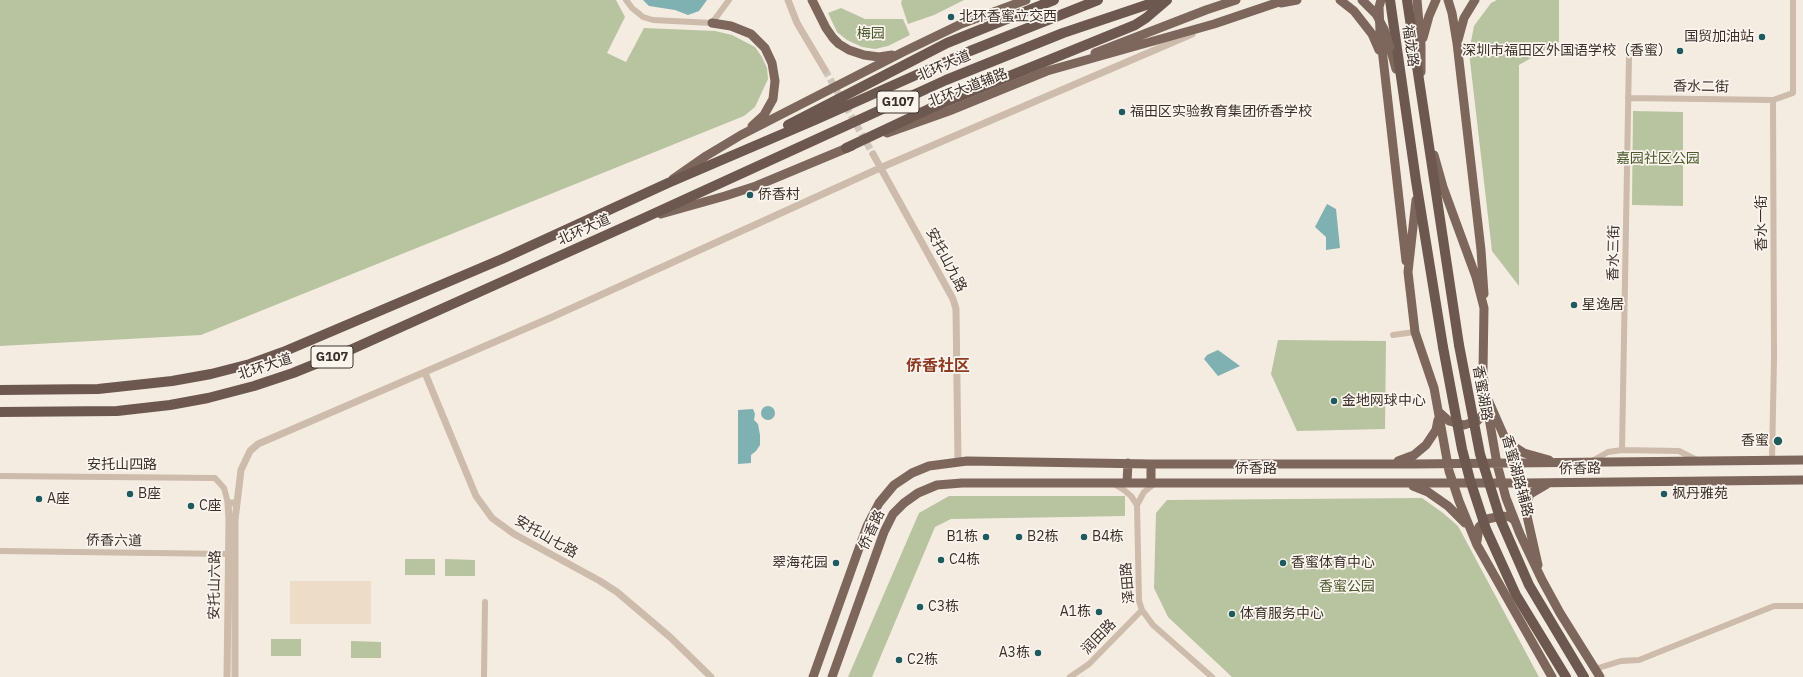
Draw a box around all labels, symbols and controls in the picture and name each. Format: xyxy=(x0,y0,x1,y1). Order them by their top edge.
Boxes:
place label: 北环香蜜立交西 xyxy=(959,9,1057,25)
marker: 北环香蜜立交西 xyxy=(946,12,956,22)
street label: 福龙路 xyxy=(1399,24,1421,68)
park label: 梅园 xyxy=(857,26,885,42)
place label: 国贸加油站 xyxy=(1684,29,1754,45)
marker: 国贸加油站 xyxy=(1757,32,1767,42)
place label: 深圳市福田区外国语学校（香蜜） xyxy=(1462,43,1672,59)
marker: 深圳市福田区外国语学校（香蜜） xyxy=(1675,46,1685,56)
street label: 北环大道 xyxy=(915,47,973,85)
street label: 北环大道辅路 xyxy=(926,65,1010,111)
street label: 香水二街 xyxy=(1673,78,1729,96)
road number: G107 xyxy=(877,91,919,113)
place label: 福田区实验教育集团侨香学校 xyxy=(1130,104,1312,120)
marker: 福田区实验教育集团侨香学校 xyxy=(1117,107,1127,117)
park label: 嘉园社区公园 xyxy=(1616,151,1700,167)
place label: 侨香村 xyxy=(758,187,800,203)
marker: 侨香村 xyxy=(745,190,755,200)
street label: 香水一街 xyxy=(1754,195,1770,251)
street label: 北环大道 xyxy=(555,211,613,249)
street label: 安托山九路 xyxy=(922,225,970,295)
street label: 香水三街 xyxy=(1605,225,1623,281)
place label: 星逸居 xyxy=(1582,297,1624,313)
marker: 星逸居 xyxy=(1569,300,1579,310)
road number: G107 xyxy=(311,346,353,368)
street label: 北环大道 xyxy=(236,350,294,384)
district label: 侨香社区 xyxy=(906,356,970,376)
street label: 香蜜湖路 xyxy=(1469,364,1495,422)
place label: 金地网球中心 xyxy=(1342,393,1426,409)
marker: 金地网球中心 xyxy=(1329,396,1339,406)
street label: 香蜜湖路辅路 xyxy=(1498,433,1536,519)
place label: 香蜜 xyxy=(1741,433,1769,449)
marker: 香蜜 xyxy=(1772,435,1784,447)
street label: 安托山四路 xyxy=(87,457,157,473)
street label: 侨香路 xyxy=(1559,460,1601,478)
street label: 侨香路 xyxy=(1235,461,1277,477)
place label: B座 xyxy=(138,486,161,502)
place label: 枫丹雅苑 xyxy=(1672,486,1728,502)
marker: B座 xyxy=(125,489,135,499)
marker: 枫丹雅苑 xyxy=(1659,489,1669,499)
place label: A座 xyxy=(47,491,70,507)
marker: A座 xyxy=(34,494,44,504)
place label: C座 xyxy=(199,498,222,514)
marker: C座 xyxy=(186,501,196,511)
street label: 侨香路 xyxy=(856,507,888,553)
street label: 安托山七路 xyxy=(511,512,581,562)
place label: B1栋 xyxy=(946,529,978,545)
place label: B2栋 xyxy=(1027,529,1059,545)
place label: B4栋 xyxy=(1092,529,1124,545)
street label: 侨香六道 xyxy=(86,532,142,550)
marker: B1栋 xyxy=(981,532,991,542)
marker: B2栋 xyxy=(1014,532,1024,542)
marker: B4栋 xyxy=(1079,532,1089,542)
street label: 安托山六路 xyxy=(206,550,224,620)
place label: C4栋 xyxy=(949,552,980,568)
place label: 翠海花园 xyxy=(772,555,828,571)
marker: C4栋 xyxy=(936,555,946,565)
place label: 香蜜体育中心 xyxy=(1291,555,1375,571)
marker: 翠海花园 xyxy=(831,558,841,568)
marker: 香蜜体育中心 xyxy=(1278,558,1288,568)
street label: 泽田路 xyxy=(1118,561,1138,605)
park label: 香蜜公园 xyxy=(1319,579,1375,595)
place label: C3栋 xyxy=(928,599,959,615)
marker: C3栋 xyxy=(915,602,925,612)
place label: A1栋 xyxy=(1060,604,1091,620)
place label: 体育服务中心 xyxy=(1240,606,1324,622)
marker: A1栋 xyxy=(1094,607,1104,617)
marker: 体育服务中心 xyxy=(1227,609,1237,619)
street label: 润田路 xyxy=(1078,616,1120,658)
place label: A3栋 xyxy=(999,645,1030,661)
marker: A3栋 xyxy=(1033,648,1043,658)
place label: C2栋 xyxy=(907,652,938,668)
marker: C2栋 xyxy=(894,655,904,665)

